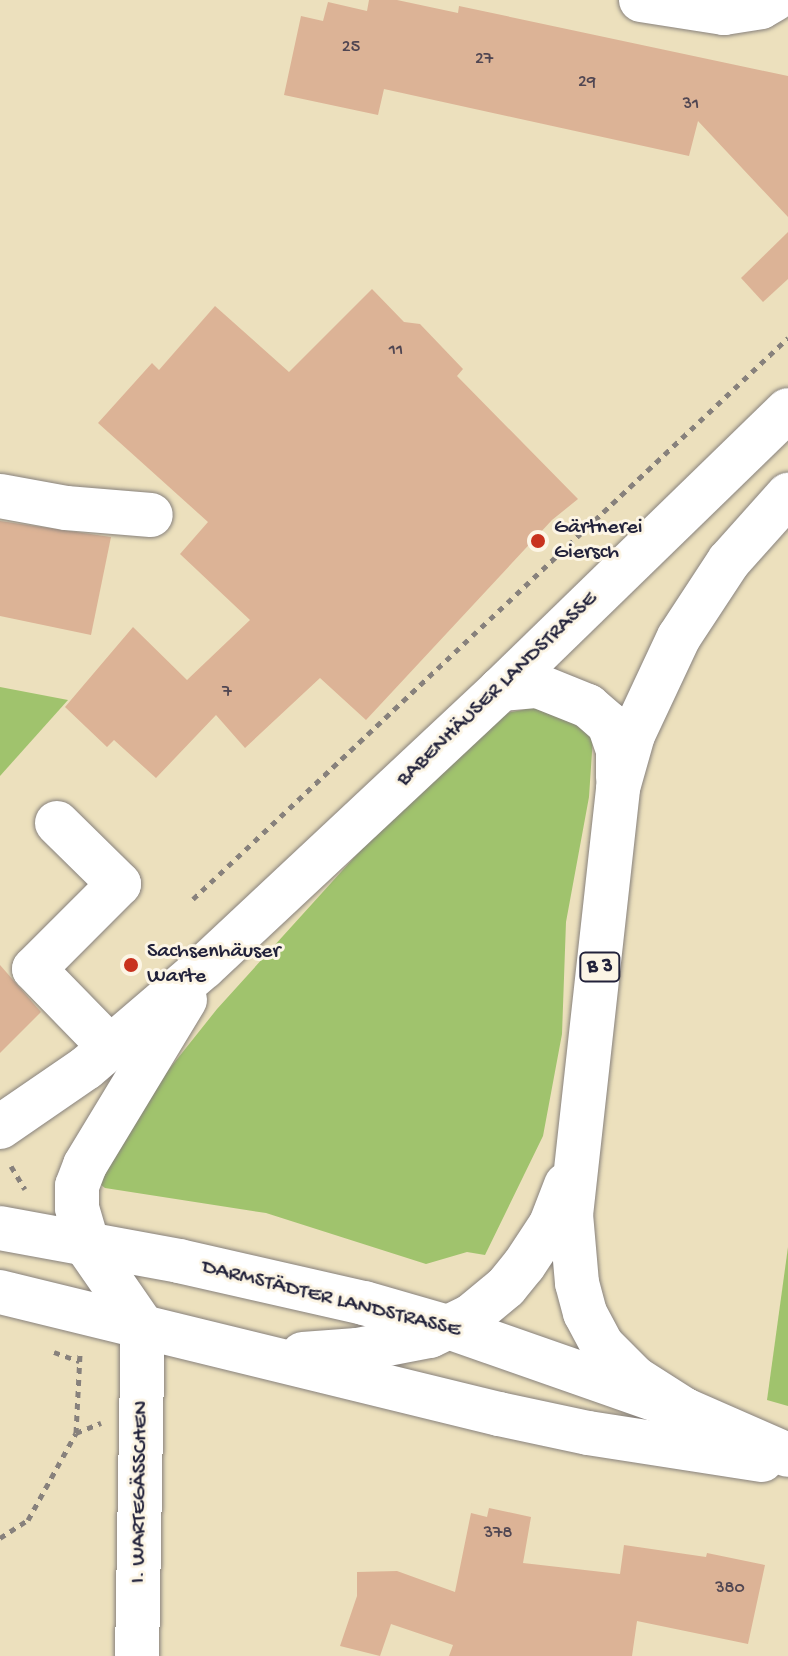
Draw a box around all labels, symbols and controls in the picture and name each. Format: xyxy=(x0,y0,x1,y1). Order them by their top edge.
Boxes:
house number: 25 xyxy=(342,37,360,59)
house number: 27 xyxy=(475,49,493,71)
house number: 29 xyxy=(578,72,596,94)
house number: 31 xyxy=(683,94,699,116)
house number: 11 xyxy=(389,340,403,362)
place label: Gärtnerei Giersch xyxy=(554,515,643,566)
marker: Gärtnerei Giersch xyxy=(529,532,547,550)
street label: BABENHÄUSER LANDSTRASSE xyxy=(392,587,604,793)
house number: 7 xyxy=(222,682,232,704)
place label: Sachsenhäuser Warte xyxy=(147,939,280,990)
road number: B 3 xyxy=(578,951,622,983)
marker: Sachsenhäuser Warte xyxy=(122,956,140,974)
street label: DARMSTÄDTER LANDSTRASSE xyxy=(199,1255,463,1345)
street label: I. WARTEGÄSSCHEN xyxy=(126,1400,156,1584)
house number: 378 xyxy=(484,1523,512,1545)
house number: 380 xyxy=(715,1578,745,1600)

